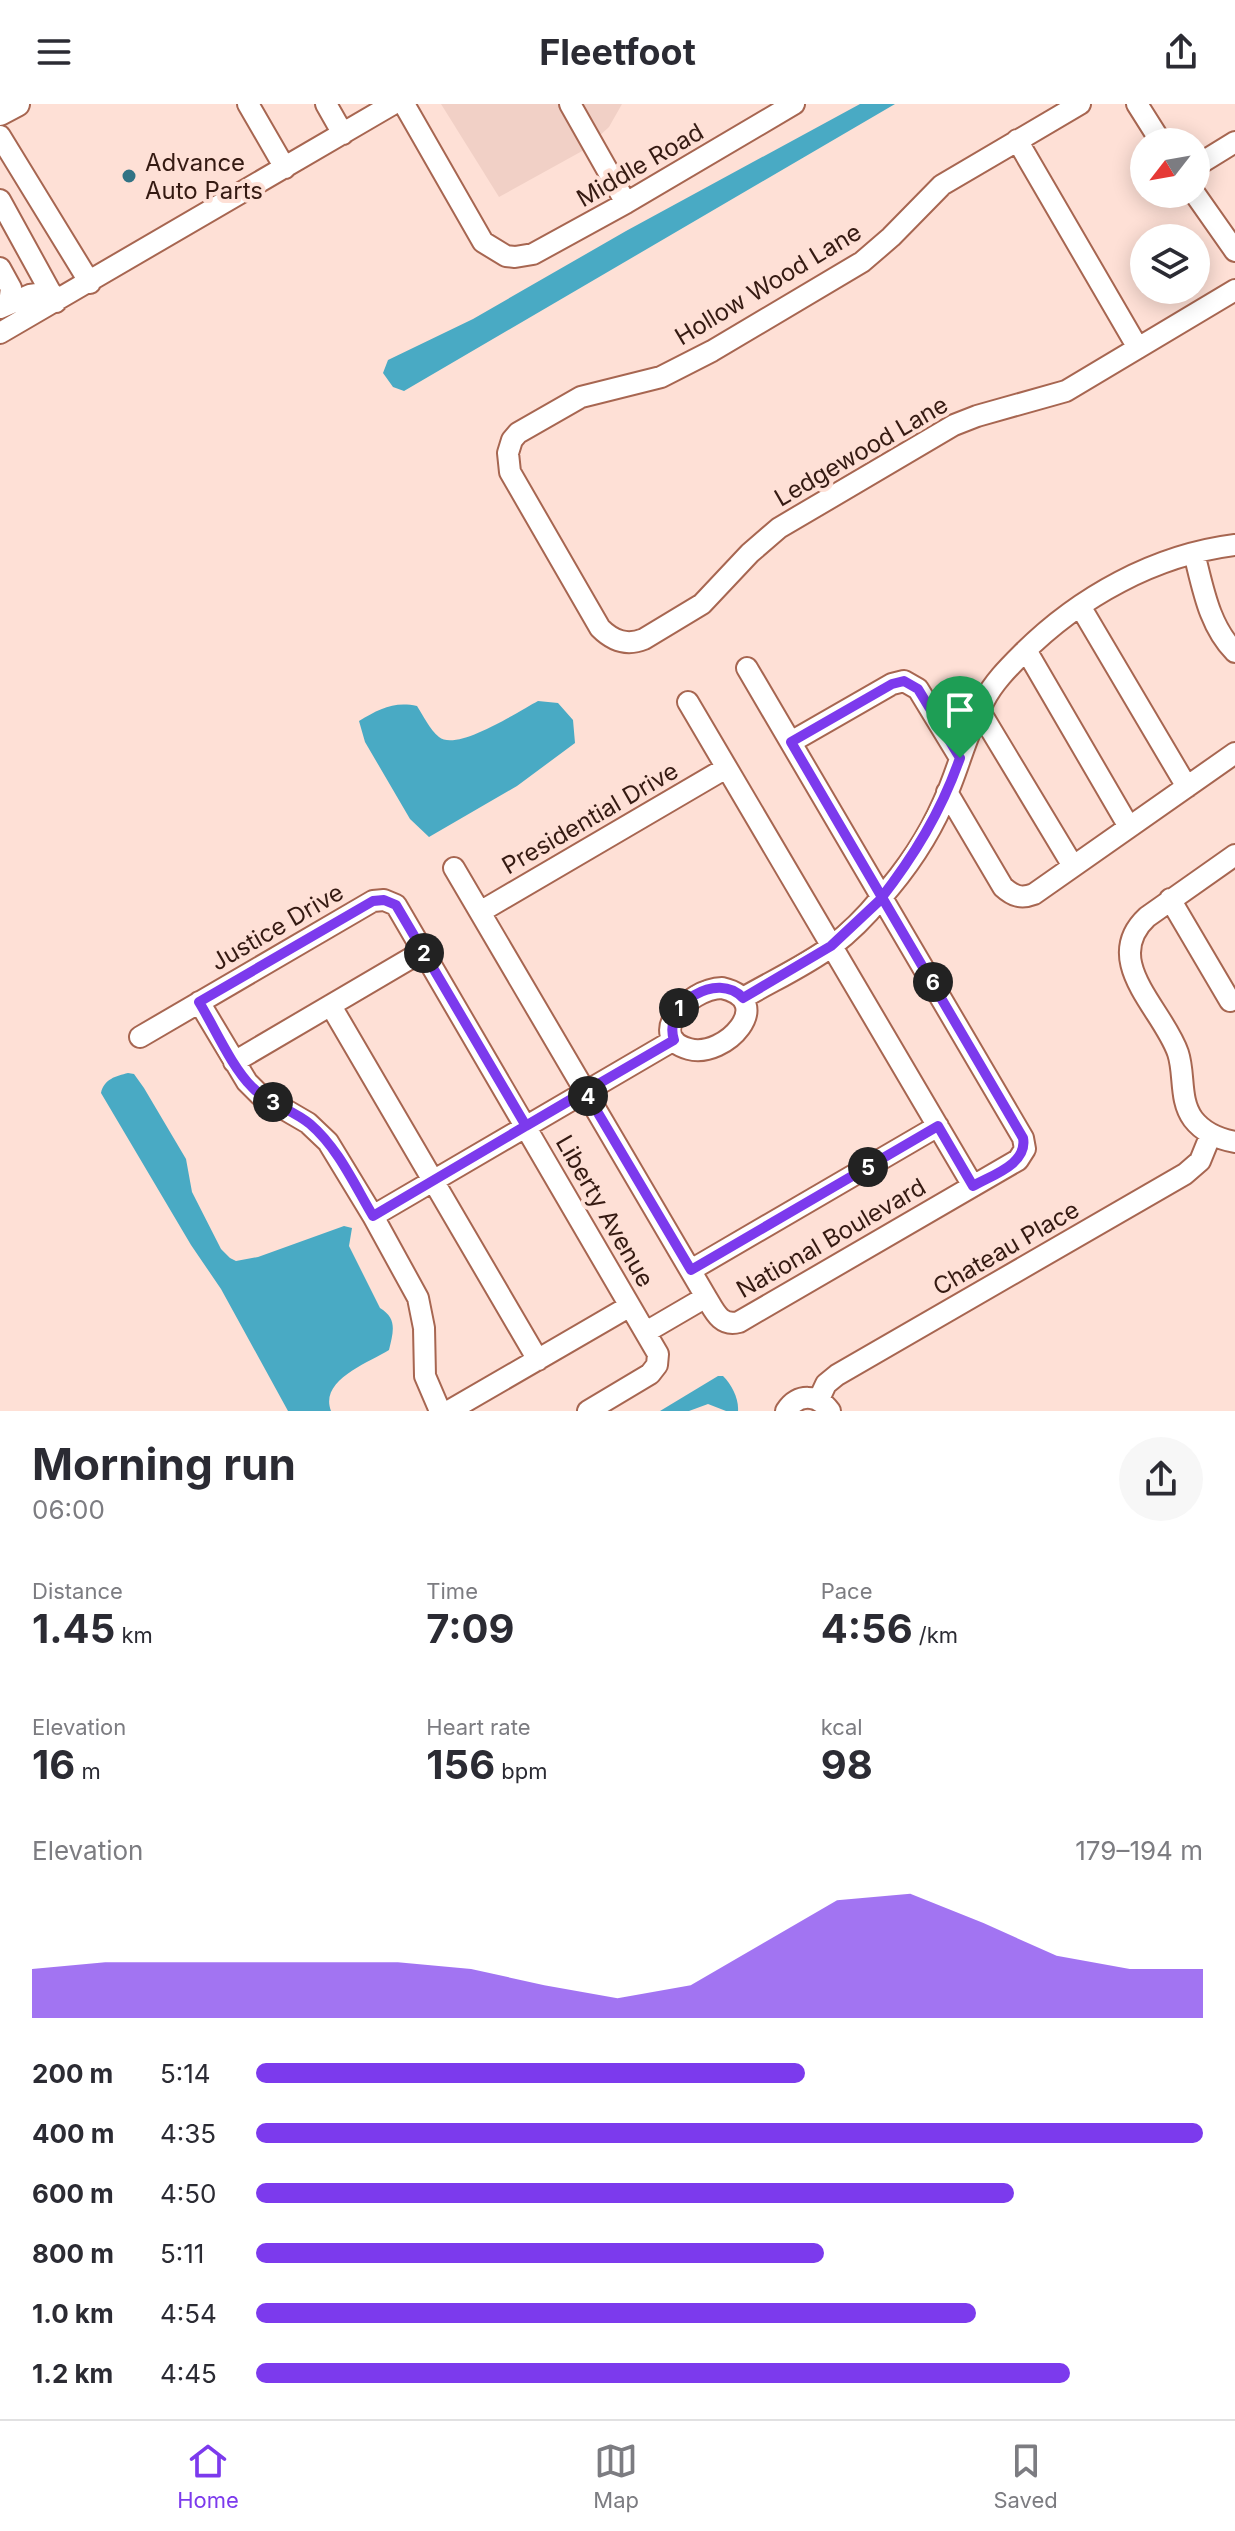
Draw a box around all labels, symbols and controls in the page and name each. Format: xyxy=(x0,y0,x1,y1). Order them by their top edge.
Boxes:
icon: menu xyxy=(32,30,76,74)
text: Fleetfoot xyxy=(539,30,696,74)
icon: share xyxy=(1159,30,1203,74)
street label: Middle Road xyxy=(572,117,708,213)
north arrow xyxy=(1130,128,1210,208)
map controls xyxy=(1130,128,1210,304)
place label: Advance Auto Parts xyxy=(145,148,263,205)
marker: Advance Auto Parts xyxy=(120,167,138,185)
street label: Hollow Wood Lane xyxy=(670,217,866,351)
button: layers xyxy=(1130,224,1210,304)
street label: Ledgewood Lane xyxy=(769,390,953,512)
pin xyxy=(926,676,994,758)
icon: arrive xyxy=(938,688,982,732)
street label: Presidential Drive xyxy=(497,756,683,880)
street label: Justice Drive xyxy=(206,877,348,977)
pin: 2 xyxy=(404,933,444,973)
text: 2 xyxy=(417,940,431,966)
pin: 6 xyxy=(913,962,953,1002)
text: 6 xyxy=(926,969,940,995)
pin: 1 xyxy=(659,988,699,1028)
text: 1 xyxy=(674,995,684,1021)
pin: 4 xyxy=(568,1076,608,1116)
pin: 3 xyxy=(253,1082,293,1122)
text: 4 xyxy=(581,1083,595,1109)
text: 3 xyxy=(266,1089,280,1115)
street label: Liberty Avenue xyxy=(550,1130,660,1292)
pin: 5 xyxy=(848,1147,888,1187)
text: 5 xyxy=(861,1154,875,1180)
street label: National Boulevard xyxy=(731,1172,931,1304)
street label: Chateau Place xyxy=(928,1194,1084,1302)
text: Morning run xyxy=(32,1437,296,1491)
button: share xyxy=(1119,1437,1203,1521)
text: 06:00 xyxy=(32,1494,105,1525)
text: Distance xyxy=(32,1578,123,1604)
text: Time xyxy=(426,1578,478,1604)
text: Pace xyxy=(821,1578,872,1604)
text: 1.45 xyxy=(32,1604,115,1653)
text: 7:09 xyxy=(426,1604,515,1653)
text: 4:56 xyxy=(821,1604,913,1653)
text: km xyxy=(115,1622,153,1648)
text: /km xyxy=(913,1622,958,1648)
text: Elevation xyxy=(32,1714,126,1740)
text: Heart rate xyxy=(426,1714,531,1740)
text: kcal xyxy=(821,1714,863,1740)
text: 16 xyxy=(32,1740,75,1789)
text: 156 xyxy=(426,1740,495,1789)
text: 98 xyxy=(821,1740,873,1789)
text: m xyxy=(75,1758,101,1784)
text: bpm xyxy=(495,1758,548,1784)
text: Elevation xyxy=(32,1835,143,1866)
text: 179–194 m xyxy=(1075,1835,1203,1866)
text: 200 m xyxy=(32,2058,113,2089)
text: 5:14 xyxy=(160,2058,211,2089)
text: 400 m xyxy=(32,2118,115,2149)
text: 4:35 xyxy=(160,2118,216,2149)
text: 600 m xyxy=(32,2178,114,2209)
text: 4:50 xyxy=(160,2178,217,2209)
text: 800 m xyxy=(32,2238,114,2269)
text: 5:11 xyxy=(160,2238,204,2269)
text: 1.0 km xyxy=(32,2298,114,2329)
text: 4:54 xyxy=(160,2298,217,2329)
text: 1.2 km xyxy=(32,2358,113,2389)
text: 4:45 xyxy=(160,2358,217,2389)
tab: Home xyxy=(177,2439,239,2513)
tab: Map xyxy=(593,2439,639,2513)
tab: Saved xyxy=(993,2439,1058,2513)

